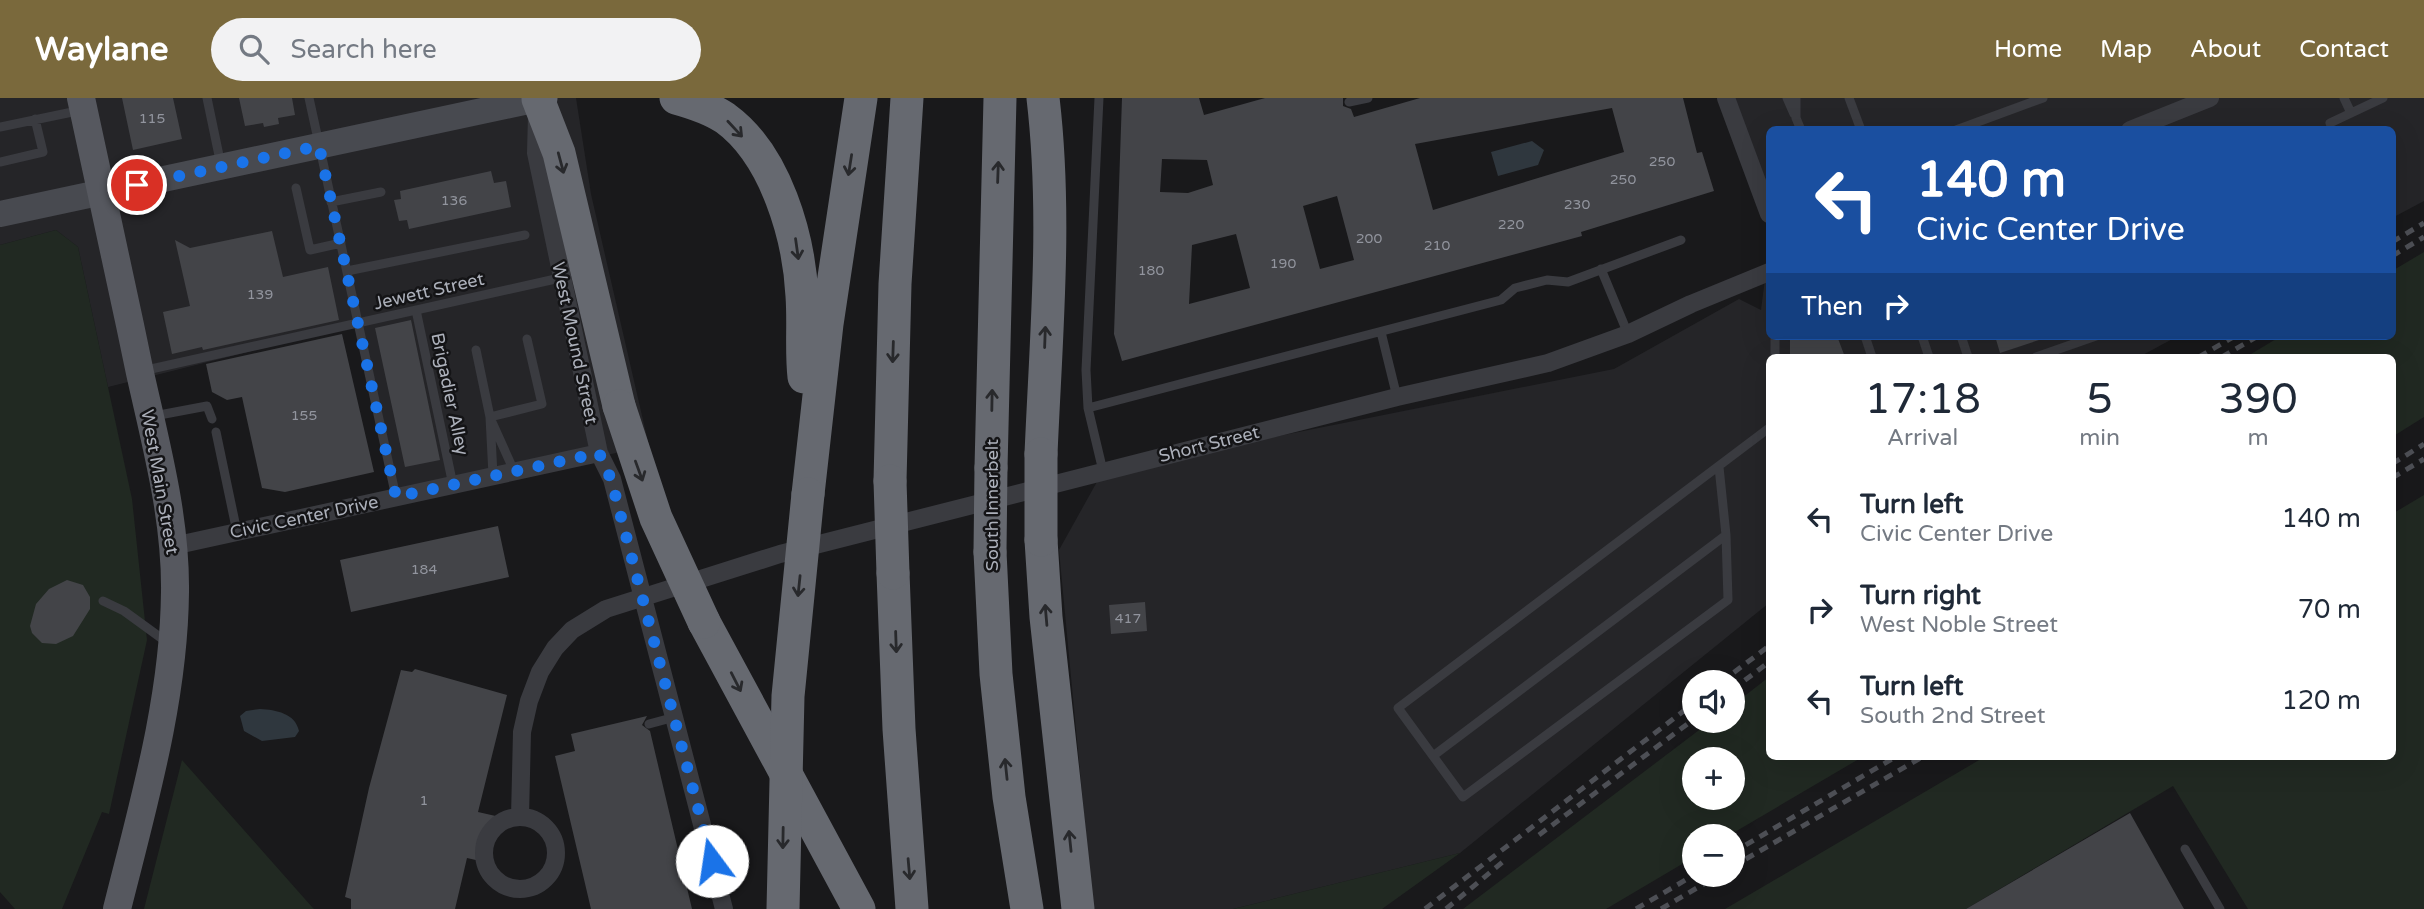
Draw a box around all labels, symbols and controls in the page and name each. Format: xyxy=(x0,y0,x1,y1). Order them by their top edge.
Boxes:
search box xyxy=(211,18,701,81)
text: Waylane xyxy=(35,30,169,69)
icon: search xyxy=(235,30,273,68)
text: Search here xyxy=(291,34,437,65)
text: Home xyxy=(1994,35,2062,64)
text: Map xyxy=(2100,35,2152,64)
text: About xyxy=(2190,35,2261,64)
text: Contact xyxy=(2299,35,2389,64)
house number: 115 xyxy=(139,110,165,127)
one-way arrow xyxy=(727,120,744,137)
one-way arrow xyxy=(555,151,568,174)
text: 140 m xyxy=(1916,151,2066,210)
house number: 250 xyxy=(1649,153,1675,170)
one-way arrow xyxy=(843,154,856,176)
icon: left xyxy=(1801,154,1892,245)
pin xyxy=(107,155,167,215)
one-way arrow xyxy=(991,161,1004,184)
icon: arrive xyxy=(118,166,156,204)
house number: 250 xyxy=(1610,171,1636,188)
house number: 136 xyxy=(441,192,467,209)
house number: 230 xyxy=(1564,196,1590,213)
text: Civic Center Drive xyxy=(1916,211,2185,249)
house number: 220 xyxy=(1498,216,1524,233)
house number: 200 xyxy=(1356,230,1382,247)
one-way arrow xyxy=(791,237,804,260)
house number: 210 xyxy=(1424,237,1450,254)
house number: 190 xyxy=(1270,255,1296,272)
street label: West Mound Street xyxy=(547,260,603,426)
house number: 180 xyxy=(1138,262,1164,279)
street label: Jewett Street xyxy=(372,268,486,314)
house number: 139 xyxy=(247,286,273,303)
icon: right xyxy=(1877,287,1915,325)
text: Then xyxy=(1801,291,1863,322)
one-way arrow xyxy=(1039,325,1052,348)
street label: Brigadier Alley xyxy=(426,331,474,458)
one-way arrow xyxy=(886,340,899,363)
text: 17:18 xyxy=(1864,374,1981,425)
text: 5 xyxy=(2086,374,2113,425)
text: 390 xyxy=(2218,374,2298,425)
one-way arrow xyxy=(986,388,999,411)
house number: 155 xyxy=(291,407,317,424)
street label: West Main Street xyxy=(136,408,184,556)
street label: Short Street xyxy=(1156,421,1262,467)
text: Arrival xyxy=(1887,424,1958,452)
text: min xyxy=(2079,424,2120,452)
text: m xyxy=(2247,424,2269,452)
street label: South Innerbelt xyxy=(981,439,1003,571)
one-way arrow xyxy=(634,460,647,482)
text: Turn left xyxy=(1860,489,1963,520)
street label: Civic Center Drive xyxy=(228,491,380,543)
icon: left xyxy=(1801,500,1839,538)
text: 140 m xyxy=(2281,503,2361,534)
text: Civic Center Drive xyxy=(1860,520,2053,548)
house number: 184 xyxy=(411,561,437,578)
one-way arrow xyxy=(792,575,805,597)
text: Turn right xyxy=(1860,580,1981,611)
icon: right xyxy=(1801,591,1839,629)
text: 70 m xyxy=(2298,594,2361,625)
one-way arrow xyxy=(1039,604,1052,627)
house number: 417 xyxy=(1115,610,1141,627)
text: West Noble Street xyxy=(1860,611,2058,639)
one-way arrow xyxy=(889,630,902,653)
map controls xyxy=(1682,670,1745,887)
button: sound xyxy=(1682,670,1745,733)
text: Turn left xyxy=(1860,671,1963,702)
one-way arrow xyxy=(729,672,743,692)
icon: left xyxy=(1801,682,1839,720)
text: 120 m xyxy=(2281,685,2361,716)
text: South 2nd Street xyxy=(1860,702,2046,730)
button: + xyxy=(1682,747,1745,810)
one-way arrow xyxy=(999,758,1012,781)
house number: 1 xyxy=(420,792,428,809)
position arrow xyxy=(675,824,749,898)
button: − xyxy=(1682,824,1745,887)
one-way arrow xyxy=(776,826,790,849)
one-way arrow xyxy=(1064,830,1077,853)
one-way arrow xyxy=(903,857,916,880)

